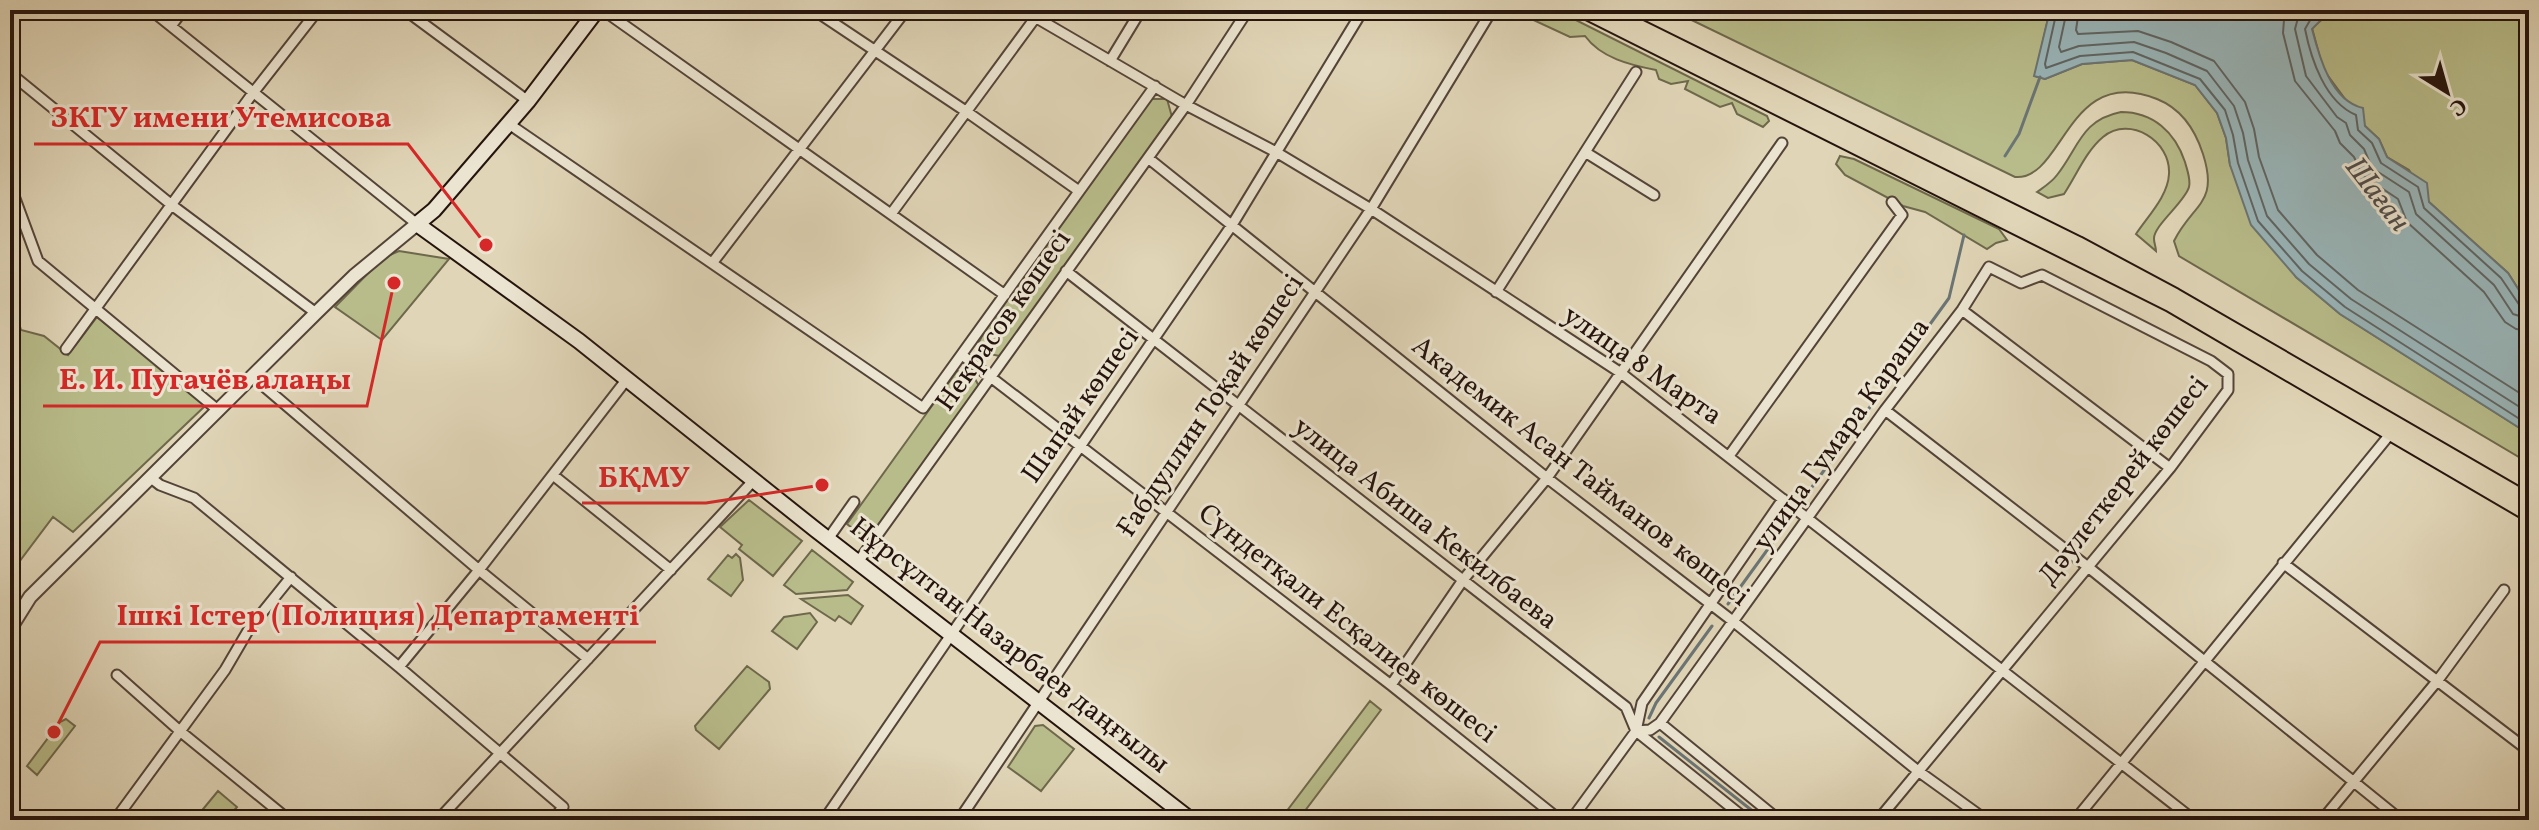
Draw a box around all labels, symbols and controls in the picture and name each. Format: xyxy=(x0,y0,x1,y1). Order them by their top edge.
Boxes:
north arrow xyxy=(2407,52,2487,132)
text: С xyxy=(2443,89,2473,123)
callout: ЗКГУ имени Утемисова xyxy=(34,90,408,144)
text: ЗКГУ имени Утемисова xyxy=(51,98,391,140)
water label: Шаған xyxy=(2334,149,2420,241)
street label: Некрасов көшесі xyxy=(927,222,1081,420)
street label: Ғабдуллин Тоқай көшесі xyxy=(1108,267,1314,545)
street label: улица 8 Марта xyxy=(1554,297,1730,435)
street label: улица Гумара Караша xyxy=(1744,310,1940,560)
street label: Шапай көшесі xyxy=(1013,320,1149,492)
street label: Академик Асан Тайманов көшесі xyxy=(1403,328,1757,616)
callout: Е. И. Пугачёв алаңы xyxy=(43,352,367,406)
text: Е. И. Пугачёв алаңы xyxy=(59,360,351,402)
street label: Дәулеткерей көшесі xyxy=(2030,368,2218,594)
street label: улица Абиша Кекилбаева xyxy=(1284,408,1566,640)
callout: БҚМУ xyxy=(582,449,706,503)
text: БҚМУ xyxy=(598,458,690,500)
street label: Сүндетқали Есқалиев көшесі xyxy=(1189,495,1505,753)
street label: Нұрсұлтан Назарбаев даңғылы xyxy=(841,509,1177,783)
callout: Ішкі Істер (Полиция) Департаменті xyxy=(100,588,656,642)
text: Ішкі Істер (Полиция) Департаменті xyxy=(116,596,640,638)

